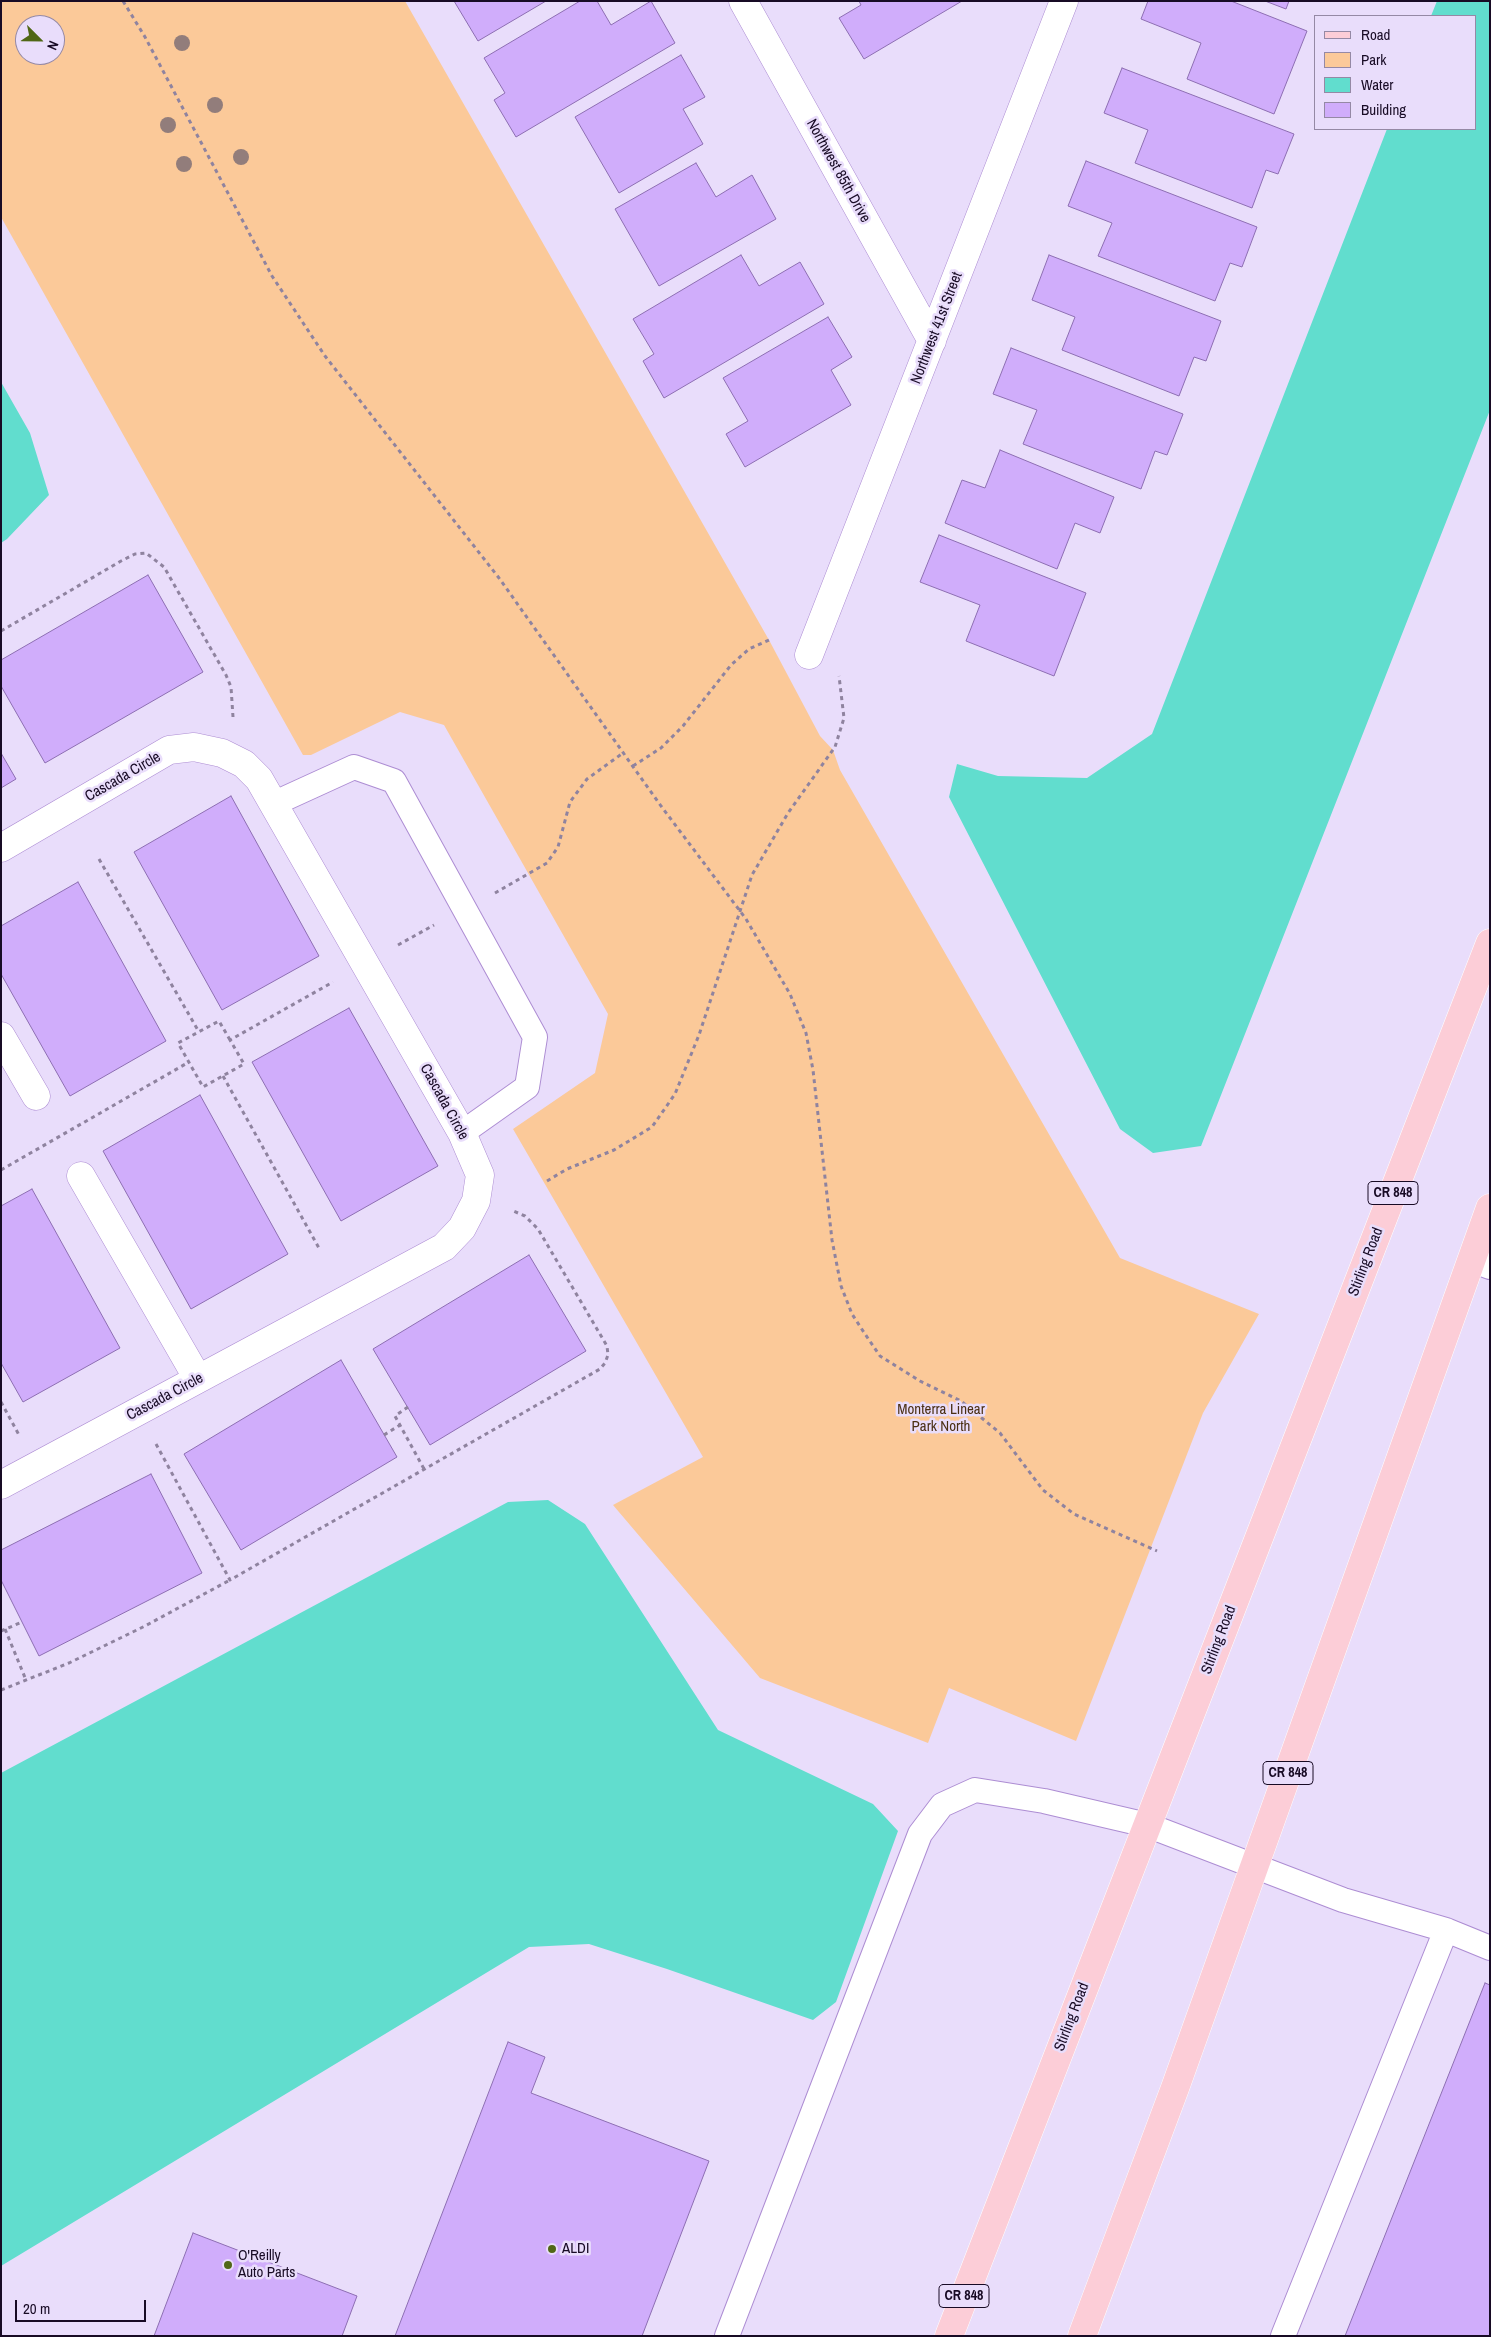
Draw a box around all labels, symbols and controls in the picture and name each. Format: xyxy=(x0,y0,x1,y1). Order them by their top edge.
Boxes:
north arrow xyxy=(15,15,65,65)
legend xyxy=(1314,15,1476,130)
text: Road xyxy=(1361,24,1390,45)
text: N xyxy=(43,38,63,53)
text: Park xyxy=(1361,49,1386,70)
text: Water xyxy=(1361,74,1393,95)
text: Building xyxy=(1361,99,1406,120)
street label: Northwest 85th Drive xyxy=(802,116,874,226)
street label: Northwest 41st Street xyxy=(907,270,967,386)
street label: Cascada Circle xyxy=(82,748,164,806)
street label: Cascada Circle xyxy=(416,1061,472,1143)
road number: CR 848 xyxy=(1368,1182,1418,1204)
street label: Stirling Road xyxy=(1345,1225,1387,1299)
street label: Cascada Circle xyxy=(124,1369,206,1425)
park label: Monterra Linear Park North xyxy=(897,1401,985,1436)
street label: Stirling Road xyxy=(1198,1603,1240,1677)
road number: CR 848 xyxy=(1263,1762,1313,1785)
street label: Stirling Road xyxy=(1051,1980,1093,2054)
place label: ALDI xyxy=(562,2240,589,2258)
marker: ALDI xyxy=(546,2243,558,2255)
place label: O'Reilly Auto Parts xyxy=(238,2247,295,2282)
marker: O'Reilly Auto Parts xyxy=(222,2259,234,2271)
road number: CR 848 xyxy=(939,2284,989,2308)
scale bar xyxy=(18,2290,149,2322)
text: 20 m xyxy=(23,2298,50,2319)

